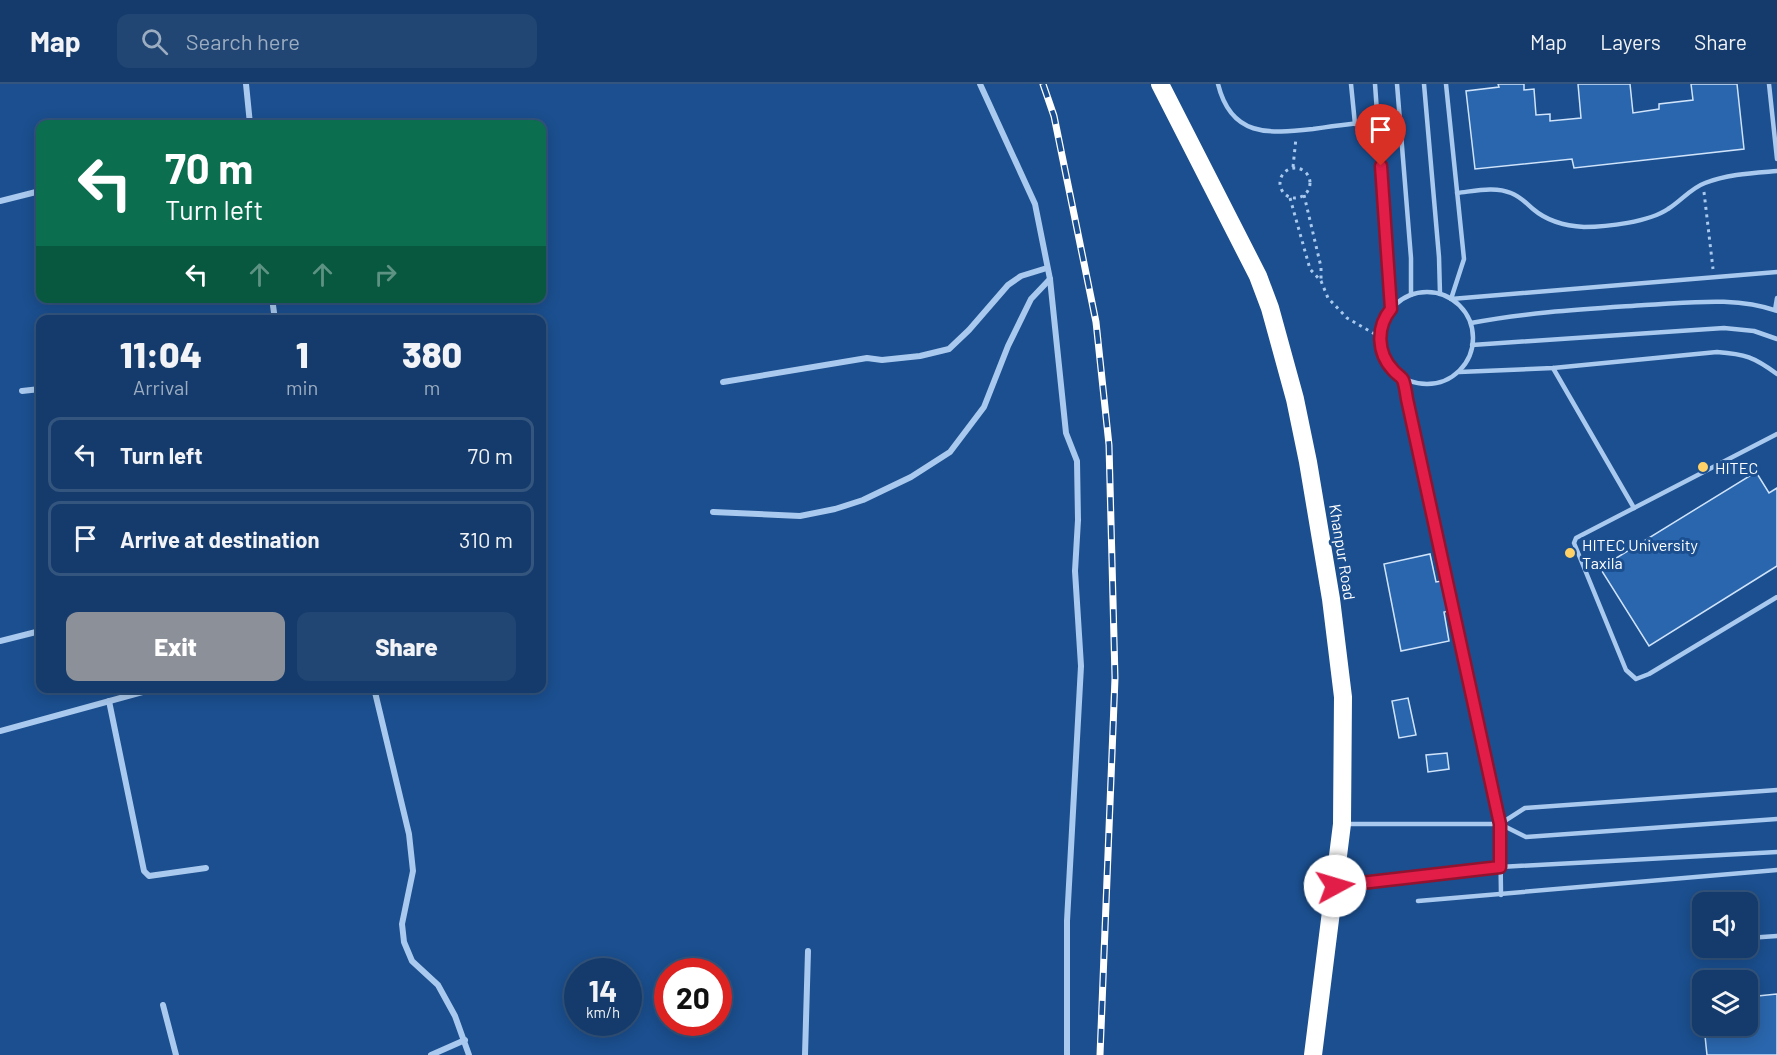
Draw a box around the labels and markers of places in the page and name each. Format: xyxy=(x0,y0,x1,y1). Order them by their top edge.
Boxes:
pin xyxy=(1355,104,1406,166)
place label: HITEC xyxy=(1715,458,1758,477)
marker: HITEC xyxy=(1696,460,1710,474)
place label: HITEC University Taxila xyxy=(1582,535,1699,572)
marker: HITEC University Taxila xyxy=(1563,546,1577,560)

